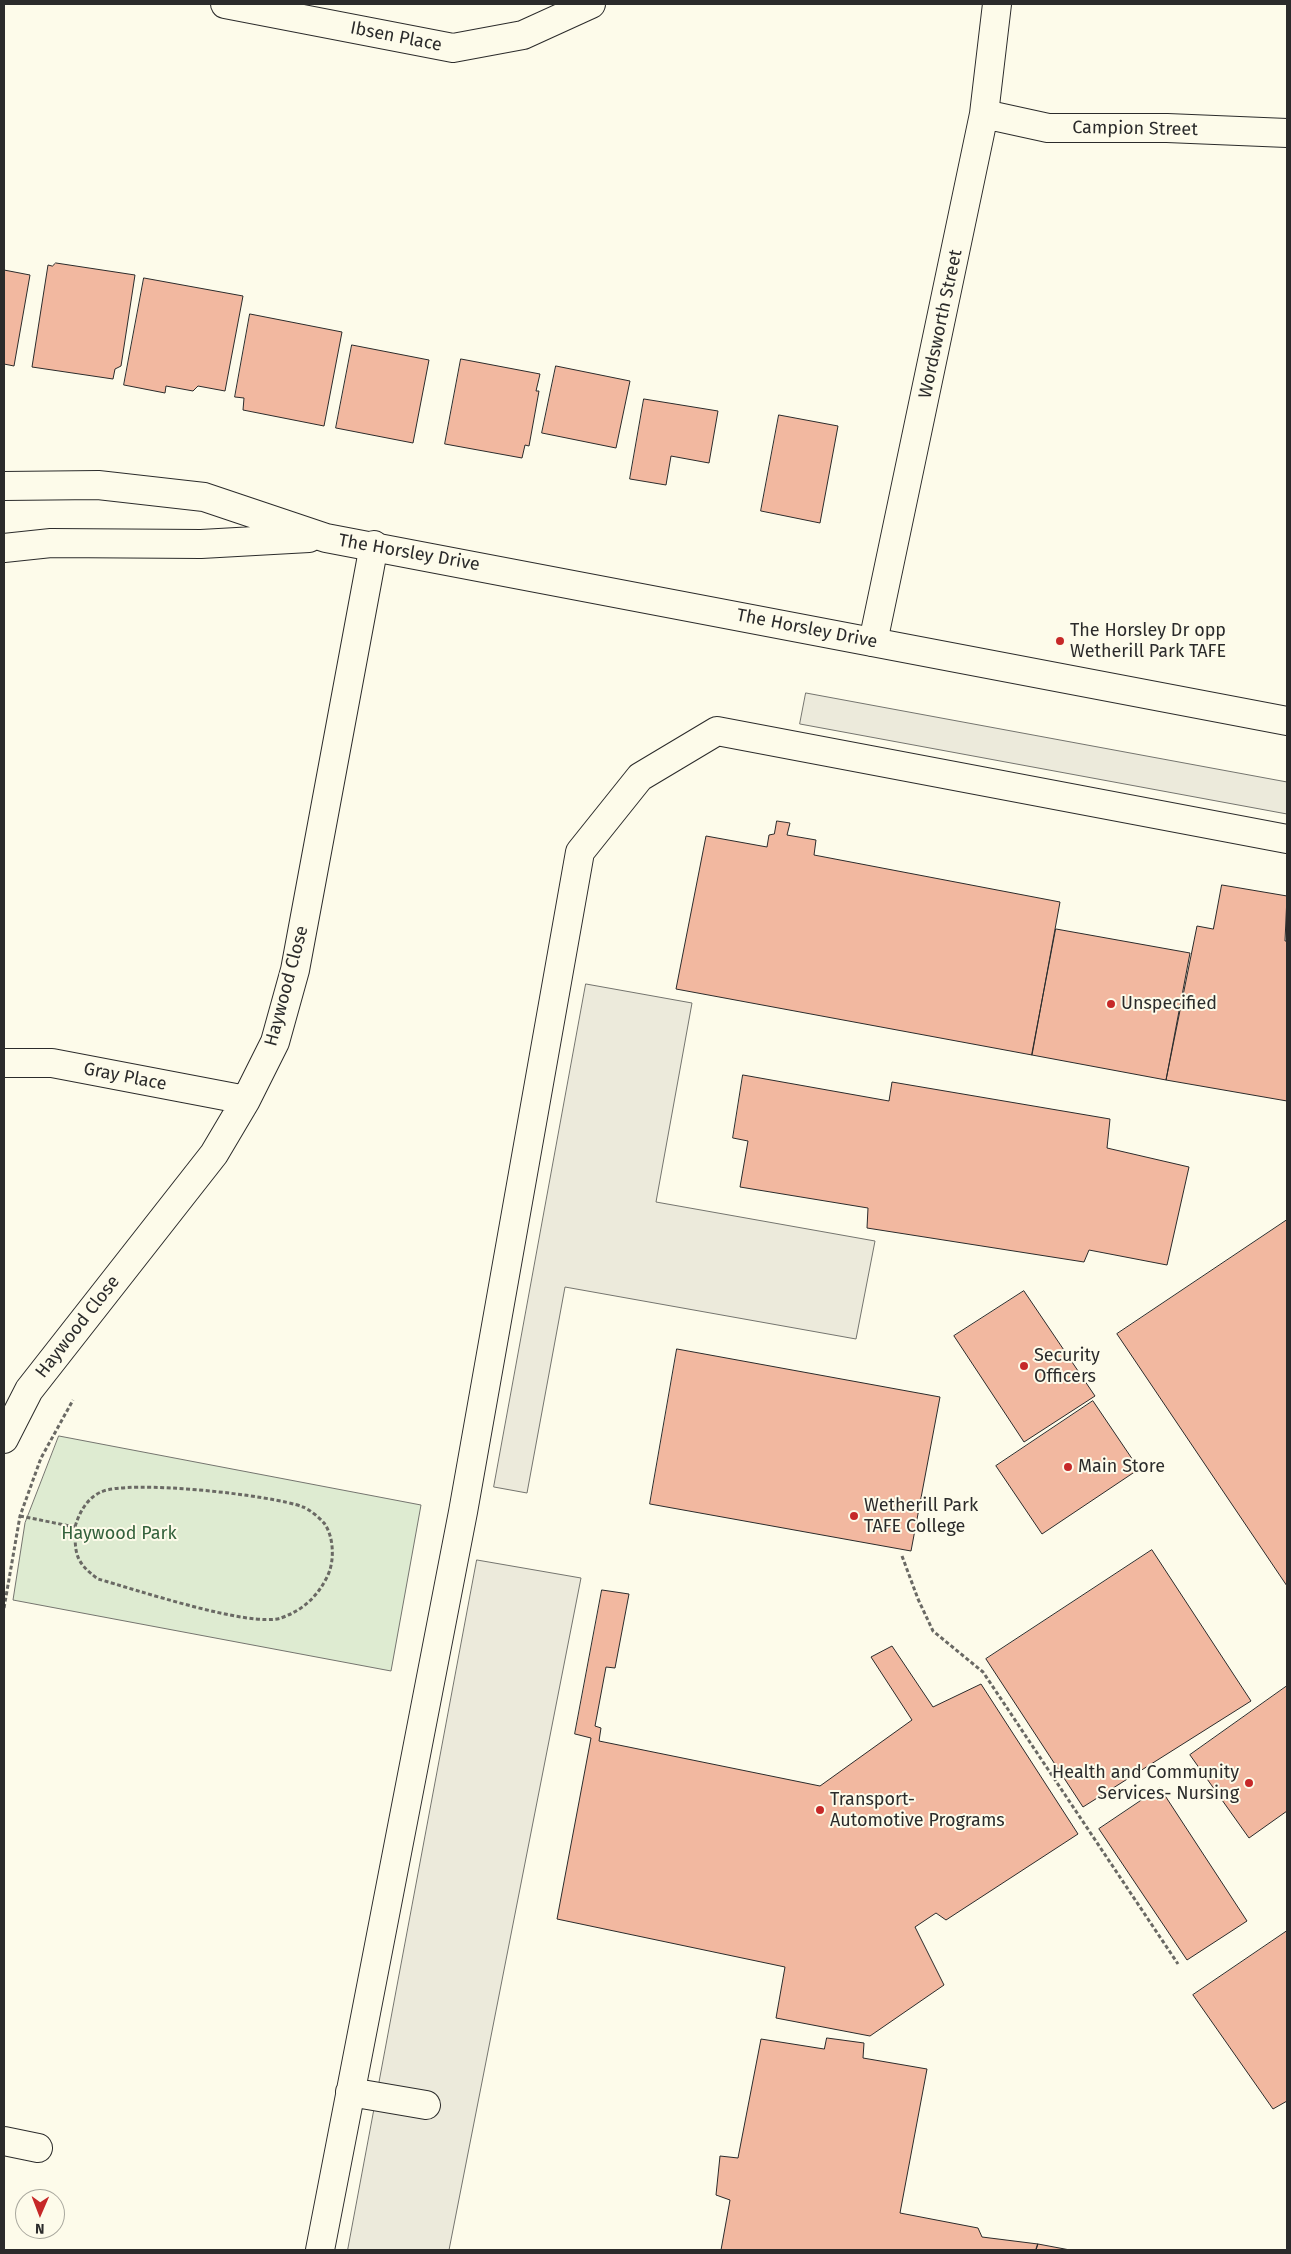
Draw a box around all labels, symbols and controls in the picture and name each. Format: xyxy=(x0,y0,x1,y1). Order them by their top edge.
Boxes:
street label: Ibsen Place xyxy=(348,18,444,56)
street label: Campion Street xyxy=(1072,117,1198,141)
street label: Wordsworth Street xyxy=(915,248,967,400)
street label: The Horsley Drive xyxy=(337,530,481,576)
street label: The Horsley Drive xyxy=(735,605,879,653)
place label: The Horsley Dr opp Wetherill Park TAFE xyxy=(1070,620,1226,662)
marker: The Horsley Dr opp Wetherill Park TAFE xyxy=(1054,635,1066,647)
street label: Haywood Close xyxy=(261,923,313,1049)
place label: Unspecified xyxy=(1121,993,1217,1015)
marker: Unspecified xyxy=(1105,998,1117,1010)
street label: Gray Place xyxy=(82,1058,168,1096)
street label: Haywood Close xyxy=(31,1272,125,1382)
place label: Security Officers xyxy=(1034,1345,1100,1388)
marker: Security Officers xyxy=(1018,1360,1030,1372)
place label: Main Store xyxy=(1078,1456,1165,1478)
marker: Main Store xyxy=(1062,1461,1074,1473)
place label: Wetherill Park TAFE College xyxy=(864,1495,978,1538)
marker: Wetherill Park TAFE College xyxy=(848,1510,860,1522)
park label: Haywood Park xyxy=(61,1523,177,1545)
place label: Health and Community Services- Nursing xyxy=(1052,1762,1239,1805)
marker: Health and Community Services- Nursing xyxy=(1243,1777,1255,1789)
place label: Transport- Automotive Programs xyxy=(830,1789,1005,1832)
marker: Transport- Automotive Programs xyxy=(814,1804,826,1816)
north arrow xyxy=(15,2189,65,2239)
text: N xyxy=(35,2220,45,2237)

